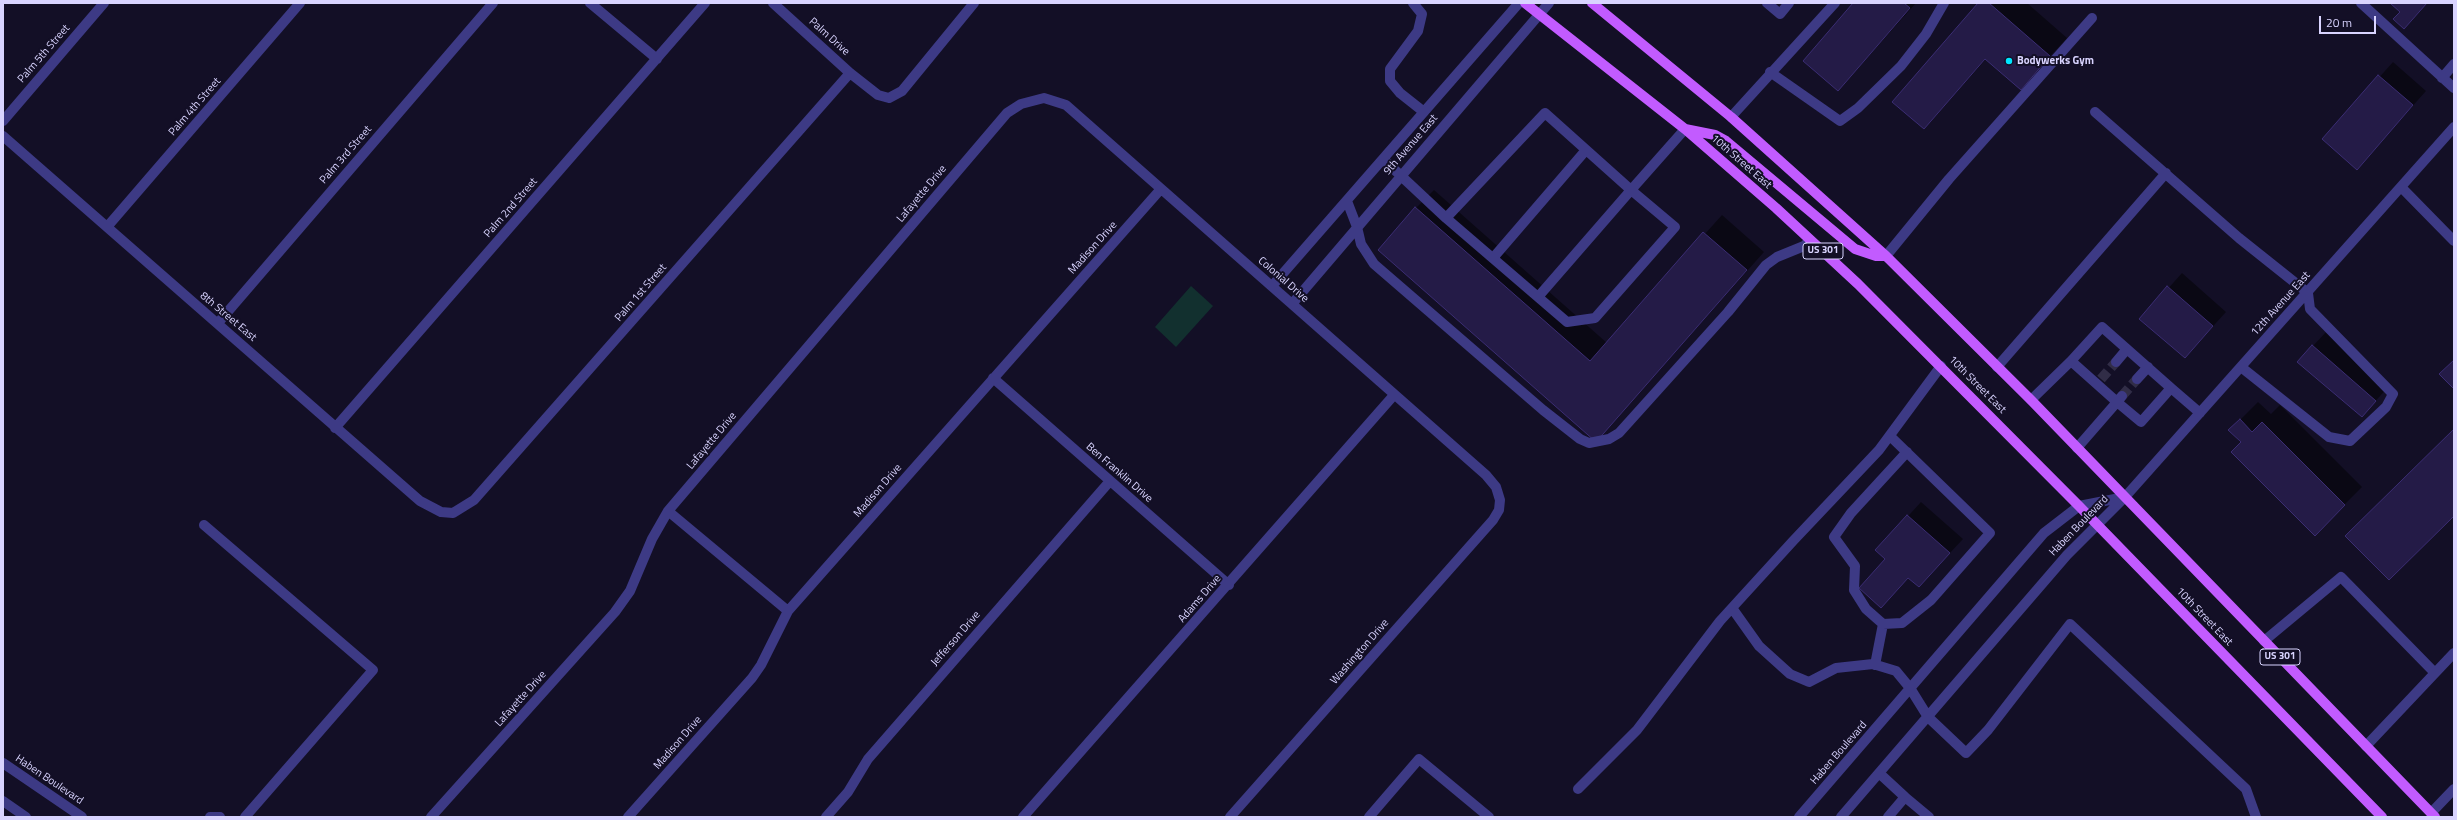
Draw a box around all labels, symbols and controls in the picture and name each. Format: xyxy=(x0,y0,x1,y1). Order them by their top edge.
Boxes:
scale bar xyxy=(2321,8,2378,34)
text: 20 m xyxy=(2326,13,2352,32)
street label: Palm Drive xyxy=(806,15,852,59)
street label: Palm 5th Street xyxy=(15,22,73,86)
place label: Bodywerks Gym xyxy=(2017,54,2094,68)
marker: Bodywerks Gym xyxy=(2004,56,2014,66)
street label: Palm 4th Street xyxy=(166,75,224,139)
street label: 9th Avenue East xyxy=(1381,112,1441,178)
street label: Palm 3rd Street xyxy=(317,123,375,187)
street label: 10th Street East xyxy=(1708,132,1774,192)
street label: Lafayette Drive xyxy=(894,163,950,225)
street label: Palm 2nd Street xyxy=(481,175,541,241)
street label: Madison Drive xyxy=(1066,219,1120,277)
road number: US 301 xyxy=(1803,243,1843,259)
street label: Colonial Drive xyxy=(1255,254,1311,306)
street label: Palm 1st Street xyxy=(612,261,670,325)
street label: 12th Avenue East xyxy=(2249,269,2313,339)
street label: 8th Street East xyxy=(197,290,259,344)
street label: 10th Street East xyxy=(1946,354,2008,416)
street label: Lafayette Drive xyxy=(684,410,740,472)
street label: Ben Franklin Drive xyxy=(1083,440,1155,506)
street label: Madison Drive xyxy=(851,462,905,520)
street label: Haben Boulevard xyxy=(2047,493,2111,559)
street label: Adams Drive xyxy=(1176,573,1224,625)
street label: 10th Street East xyxy=(2173,585,2235,649)
street label: Jefferson Drive xyxy=(929,609,983,669)
street label: Washington Drive xyxy=(1328,617,1392,687)
road number: US 301 xyxy=(2260,649,2300,665)
street label: Lafayette Drive xyxy=(493,668,549,730)
street label: Madison Drive xyxy=(651,714,705,772)
street label: Haben Boulevard xyxy=(1808,719,1870,787)
street label: Haben Boulevard xyxy=(12,752,86,808)

